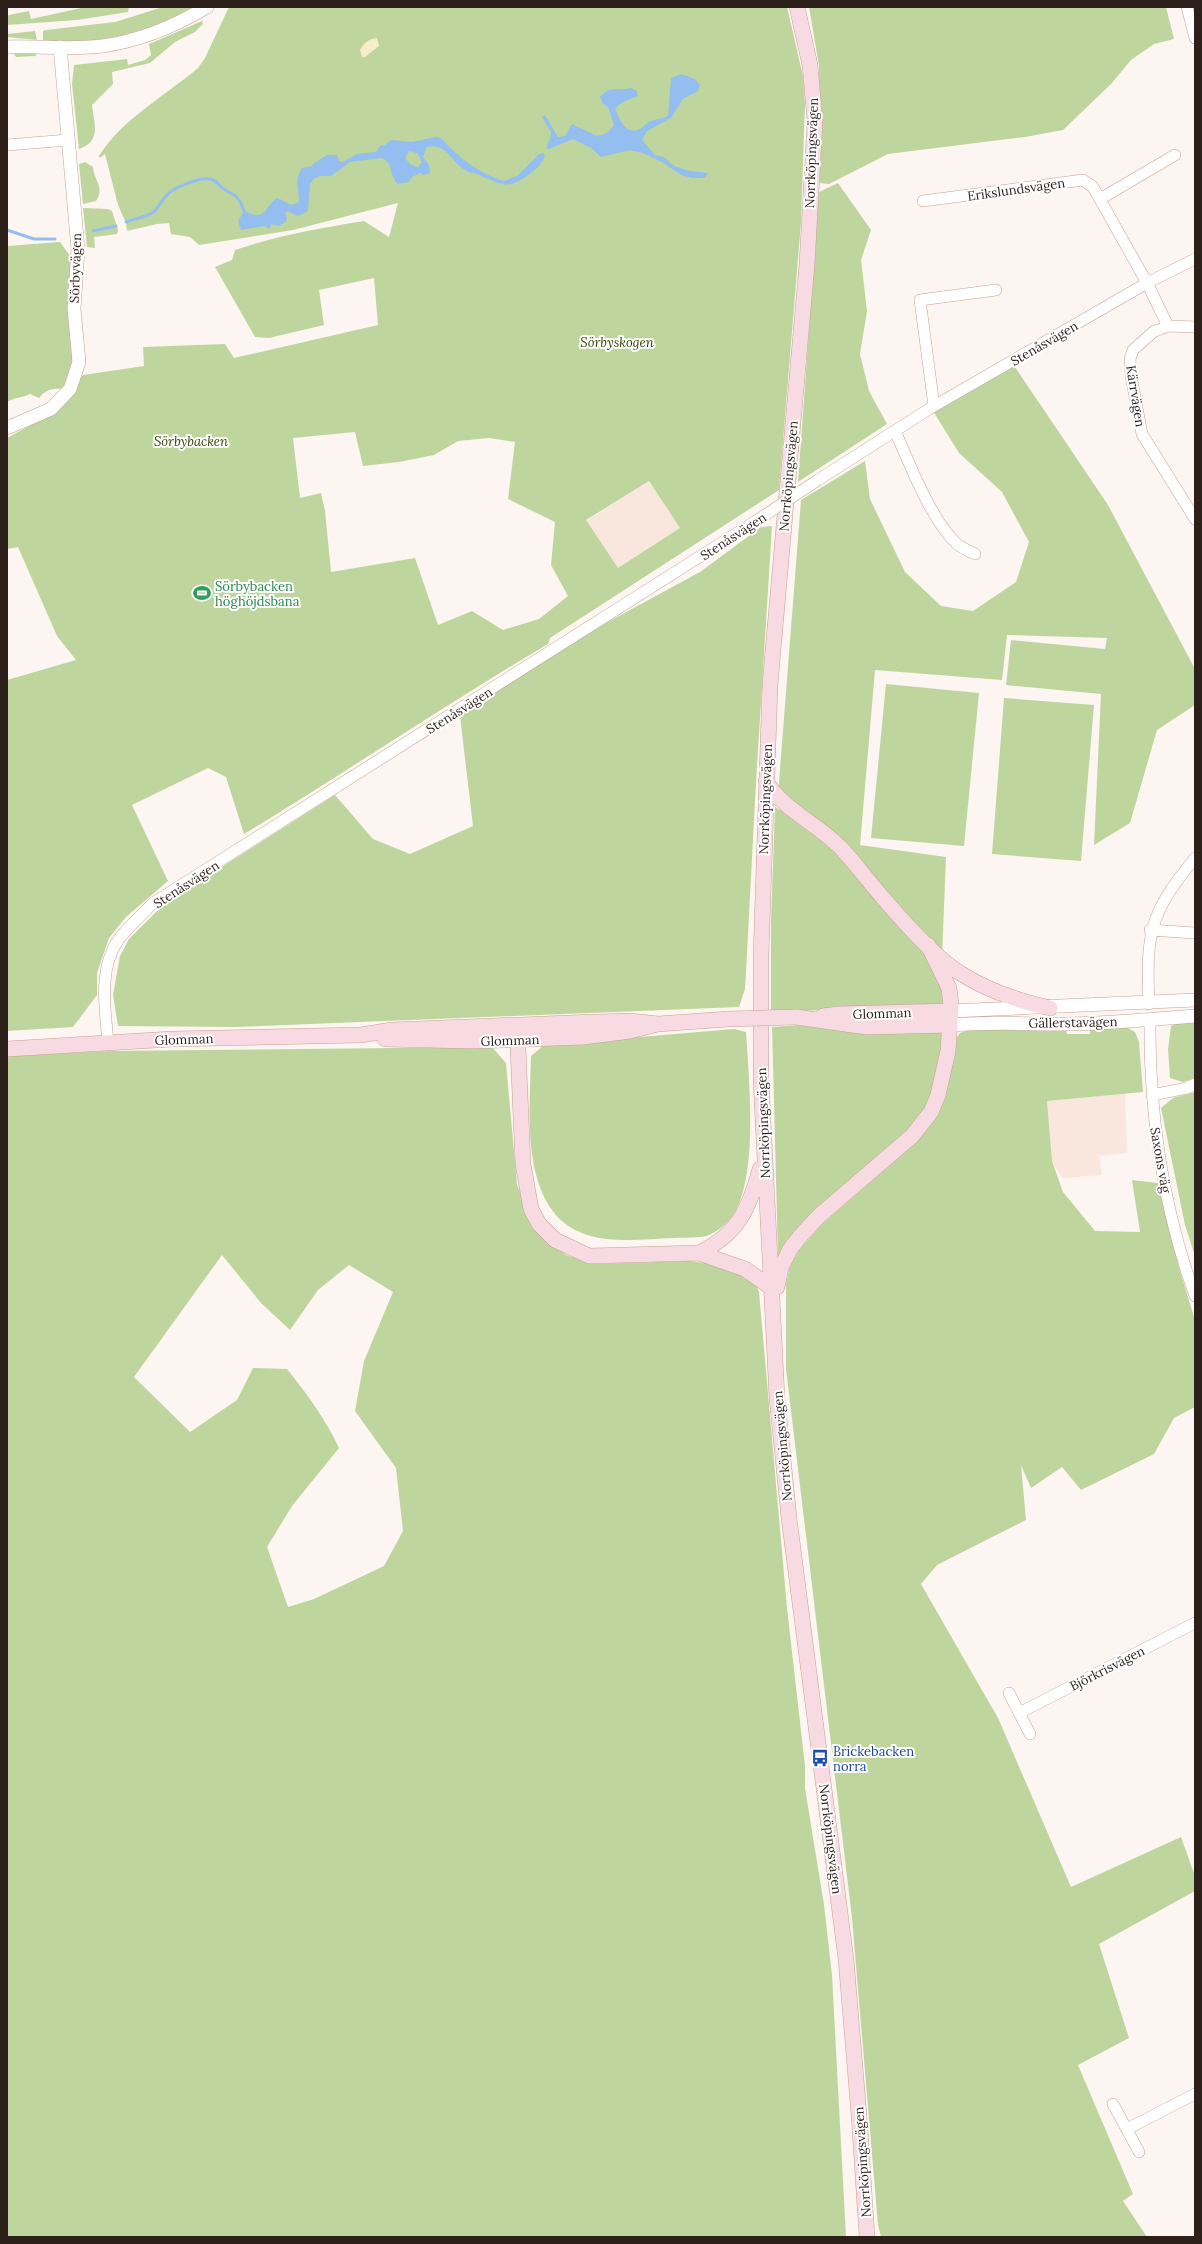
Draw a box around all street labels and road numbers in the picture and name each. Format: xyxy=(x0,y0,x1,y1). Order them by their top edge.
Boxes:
street label: Norrköpingsvägen xyxy=(801,97,822,209)
street label: Erikslundsvägen xyxy=(966,174,1066,205)
street label: Sörbyvägen xyxy=(66,233,85,303)
street label: Stenåsvägen xyxy=(1007,317,1081,370)
street label: Kärrvägen xyxy=(1122,364,1149,428)
street label: Norrköpingsvägen xyxy=(775,420,802,532)
street label: Stenåsvägen xyxy=(697,509,770,564)
street label: Stenåsvägen xyxy=(423,683,496,738)
street label: Norrköpingsvägen xyxy=(755,743,776,855)
street label: Stenåsvägen xyxy=(150,857,223,912)
street label: Glomman xyxy=(852,1004,912,1023)
street label: Gällerstavägen xyxy=(1028,1013,1118,1032)
street label: Glomman xyxy=(154,1030,214,1049)
street label: Glomman xyxy=(480,1031,540,1050)
street label: Norrköpingsvägen xyxy=(753,1067,774,1179)
street label: Saxons väg xyxy=(1146,1126,1175,1195)
street label: Norrköpingsvägen xyxy=(769,1390,796,1502)
street label: Björkrisvägen xyxy=(1067,1642,1148,1695)
street label: Norrköpingsvägen xyxy=(815,1783,846,1895)
street label: Norrköpingsvägen xyxy=(850,2106,875,2218)

